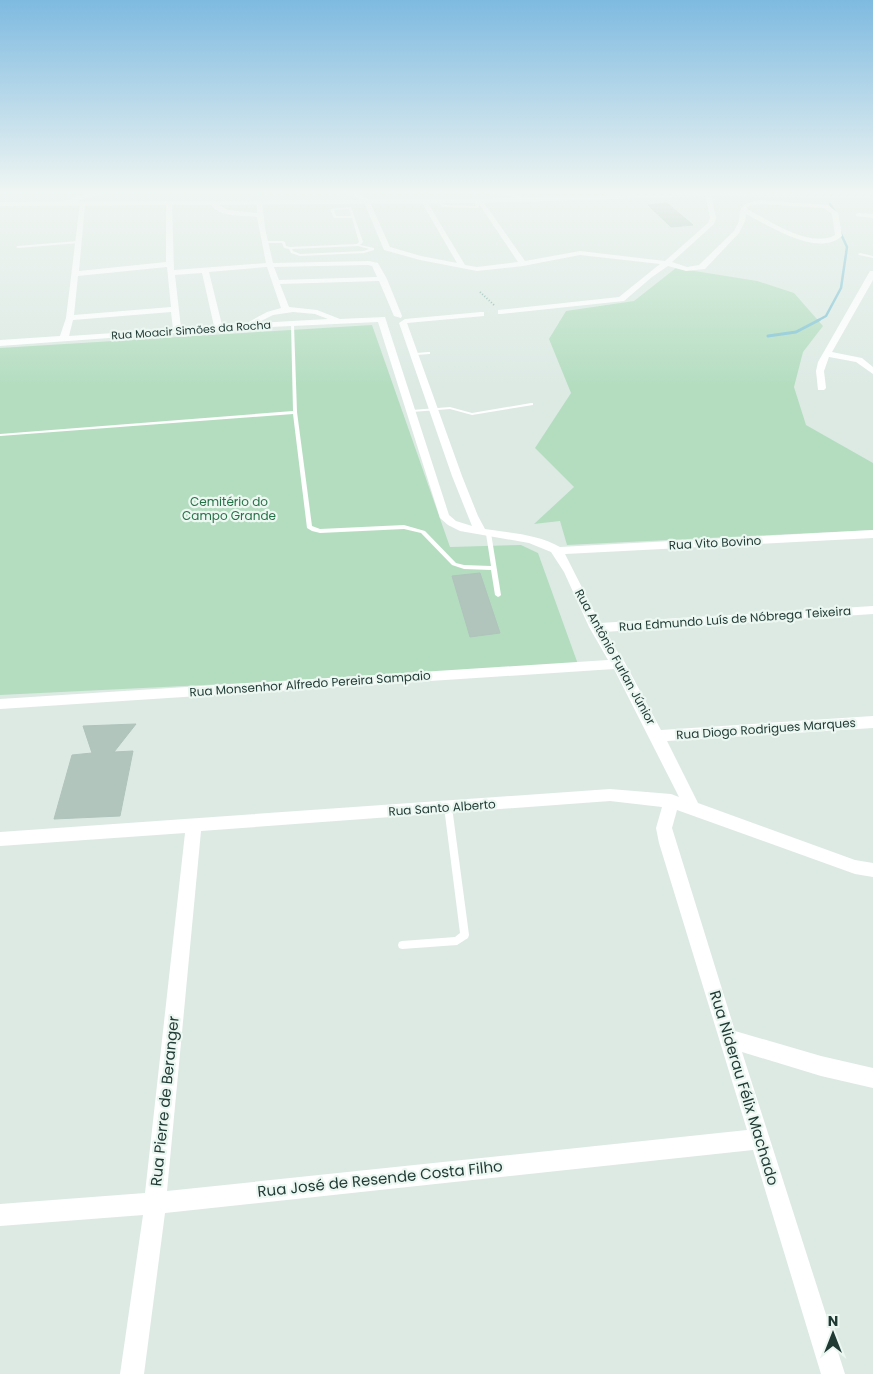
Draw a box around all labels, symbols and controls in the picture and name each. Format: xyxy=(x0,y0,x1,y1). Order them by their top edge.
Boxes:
street label: Rua Moacir Simões da Rocha xyxy=(111,316,271,344)
park label: Cemitério do Campo Grande xyxy=(182,493,276,524)
street label: Rua Vito Bovino xyxy=(668,532,762,553)
street label: Rua Antônio Furlan Júnior xyxy=(571,586,660,728)
street label: Rua Edmundo Luís de Nóbrega Teixeira xyxy=(618,602,852,635)
street label: Rua Monsenhor Alfredo Pereira Sampaio xyxy=(189,667,431,700)
street label: Rua Diogo Rodrigues Marques xyxy=(676,714,856,743)
street label: Rua Santo Alberto xyxy=(388,795,496,820)
street label: Rua Niderau Félix Machado xyxy=(705,988,784,1188)
street label: Rua Pierre de Beranger xyxy=(145,1014,184,1187)
street label: Rua José de Resende Costa Filho xyxy=(256,1155,504,1202)
north arrow xyxy=(808,1309,858,1359)
text: N xyxy=(828,1311,838,1331)

